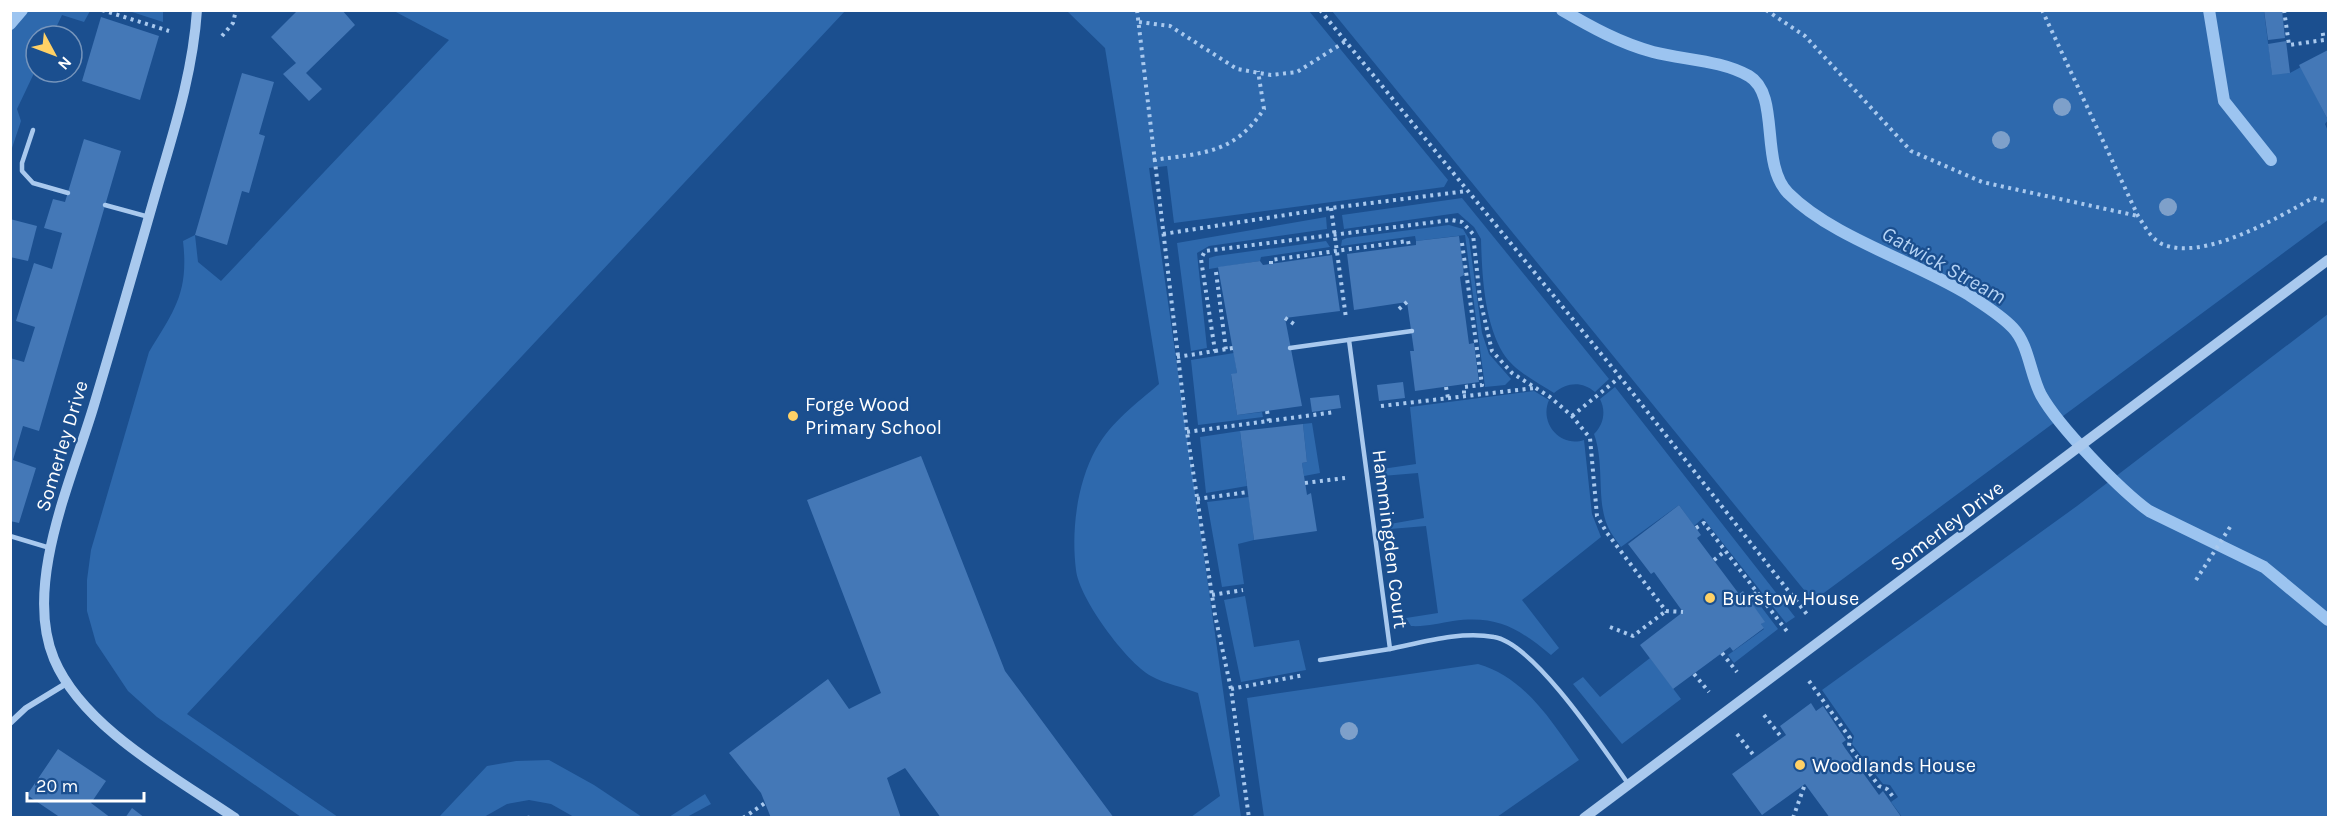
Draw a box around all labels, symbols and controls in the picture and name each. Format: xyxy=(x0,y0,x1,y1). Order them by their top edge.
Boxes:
north arrow xyxy=(24,24,84,84)
text: N xyxy=(54,53,76,74)
water label: Gatwick Stream xyxy=(1878,221,2010,309)
street label: Somerley Drive xyxy=(31,378,93,514)
place label: Forge Wood Primary School xyxy=(805,393,942,439)
marker: Forge Wood Primary School xyxy=(786,409,800,423)
street label: Hammingden Court xyxy=(1368,448,1412,630)
street label: Somerley Drive xyxy=(1886,476,2008,576)
place label: Burstow House xyxy=(1722,587,1859,610)
marker: Burstow House xyxy=(1703,591,1717,605)
place label: Woodlands House xyxy=(1812,754,1976,777)
marker: Woodlands House xyxy=(1793,758,1807,772)
scale bar xyxy=(27,765,144,803)
text: 20 m xyxy=(36,775,78,797)

